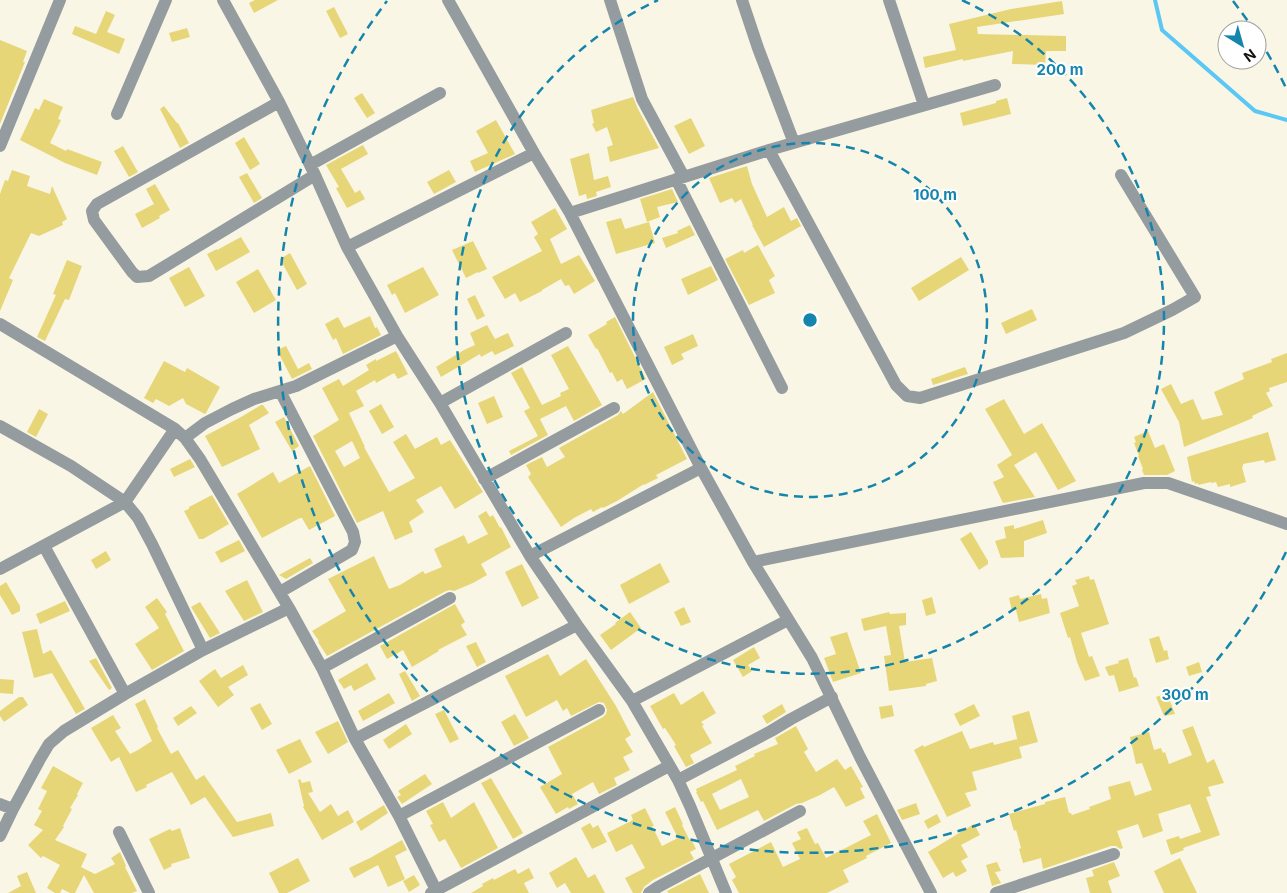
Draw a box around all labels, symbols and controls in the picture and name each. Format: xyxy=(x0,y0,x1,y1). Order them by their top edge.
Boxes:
north arrow xyxy=(1217,20,1267,70)
text: N xyxy=(1241,46,1260,66)
text: 200 m xyxy=(1037,60,1083,79)
text: 100 m xyxy=(913,185,957,204)
centre of rings xyxy=(801,311,819,329)
text: 300 m xyxy=(1161,685,1209,704)

